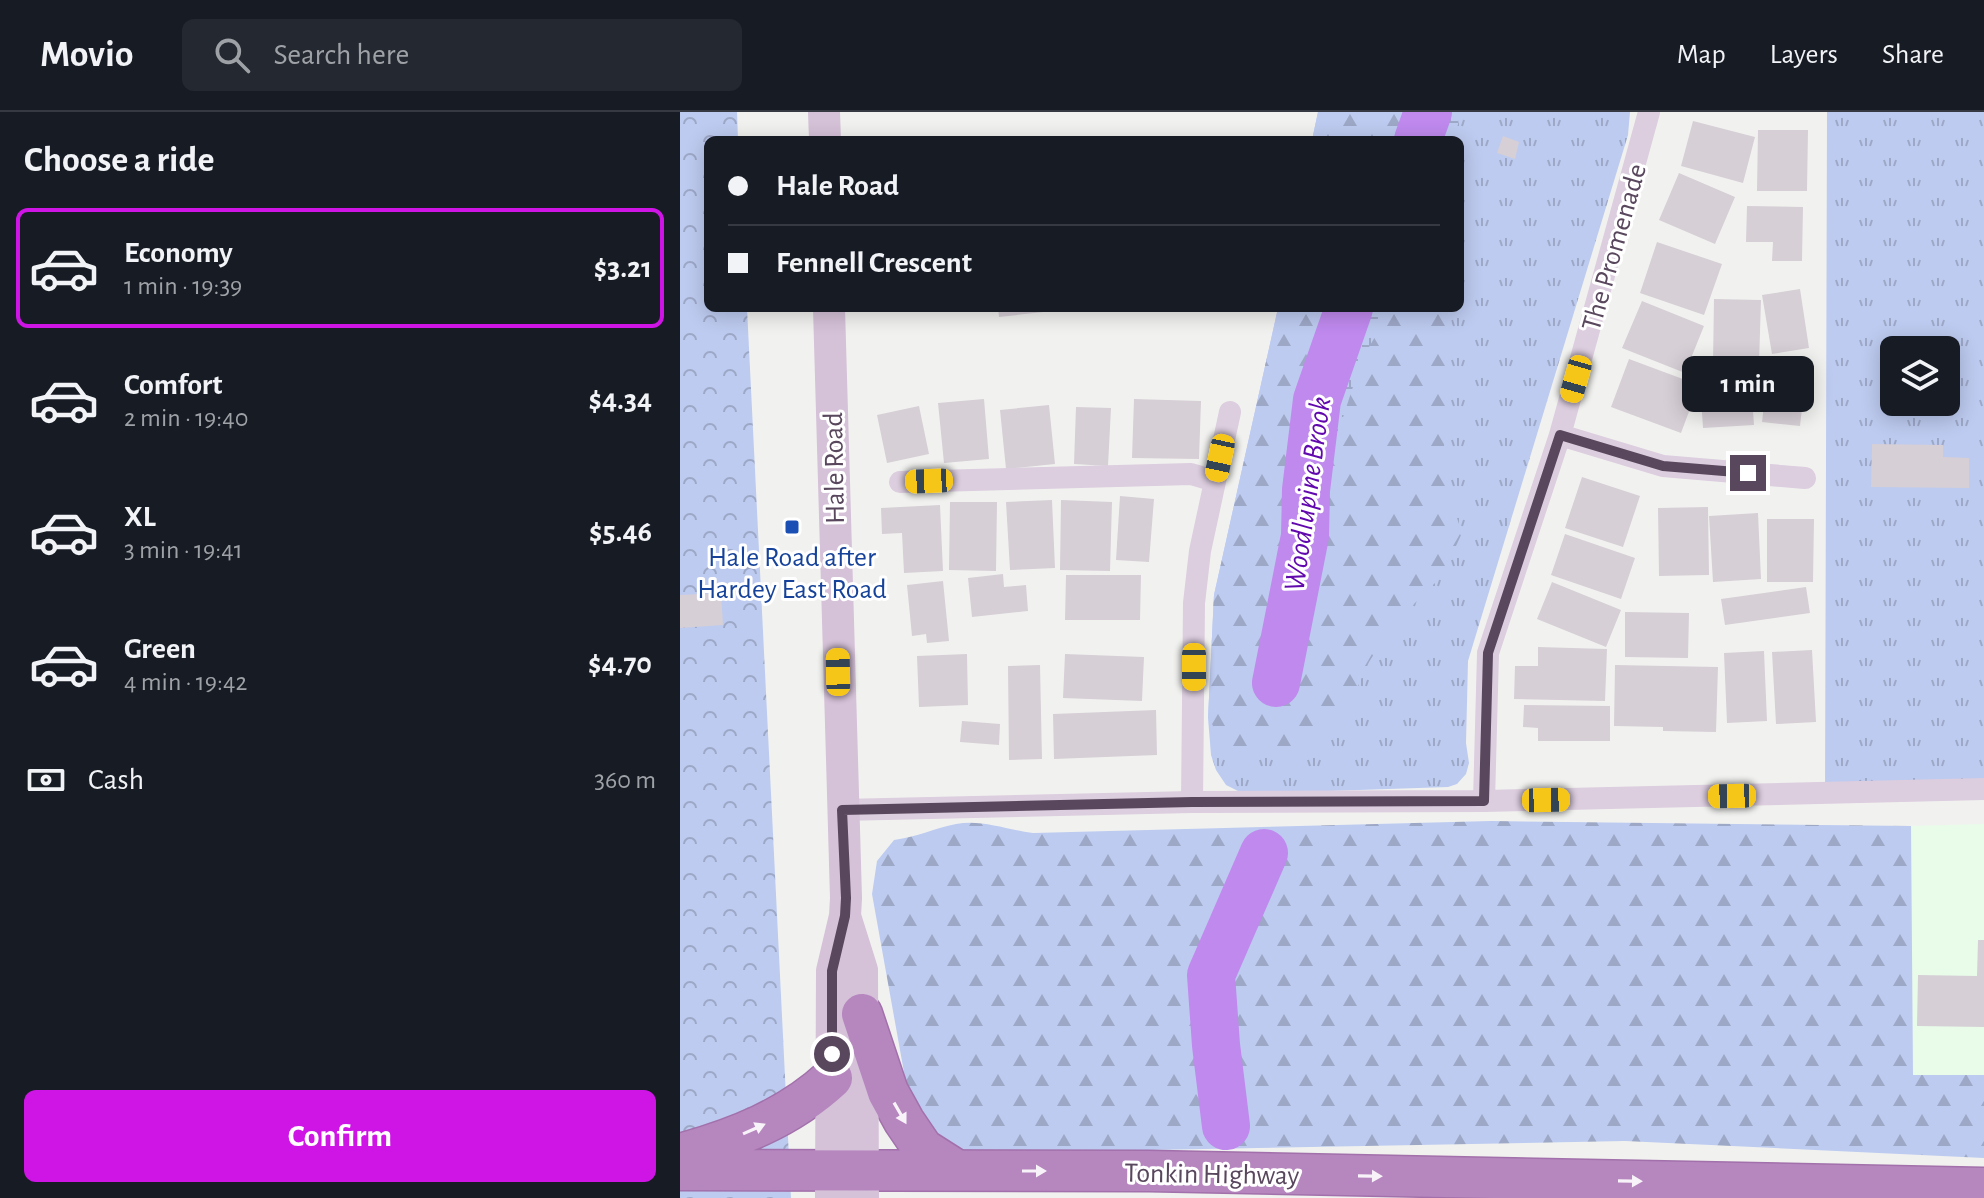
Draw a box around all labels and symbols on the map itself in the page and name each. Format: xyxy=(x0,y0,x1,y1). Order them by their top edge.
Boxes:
street label: The Promenade xyxy=(1578,161,1652,334)
car xyxy=(1558,353,1594,405)
callout: 1 min xyxy=(1682,357,1814,413)
water label: Woodlupine Brook xyxy=(1279,395,1336,593)
street label: Hale Road xyxy=(820,412,850,524)
car xyxy=(1203,432,1237,484)
route end xyxy=(1730,455,1766,491)
car xyxy=(905,468,953,494)
marker: Hale Road after Hardey East Road xyxy=(783,518,801,536)
place label: Hale Road after Hardey East Road xyxy=(697,544,887,604)
car xyxy=(1182,643,1206,691)
car xyxy=(826,648,850,696)
car xyxy=(1708,784,1756,808)
car xyxy=(1522,788,1570,812)
route start xyxy=(814,1036,850,1072)
one-way arrow xyxy=(893,1102,907,1124)
one-way arrow xyxy=(742,1122,765,1135)
street label: Tonkin Highway xyxy=(1124,1159,1300,1191)
one-way arrow xyxy=(1022,1165,1047,1177)
one-way arrow xyxy=(1358,1169,1384,1182)
one-way arrow xyxy=(1618,1175,1643,1187)

